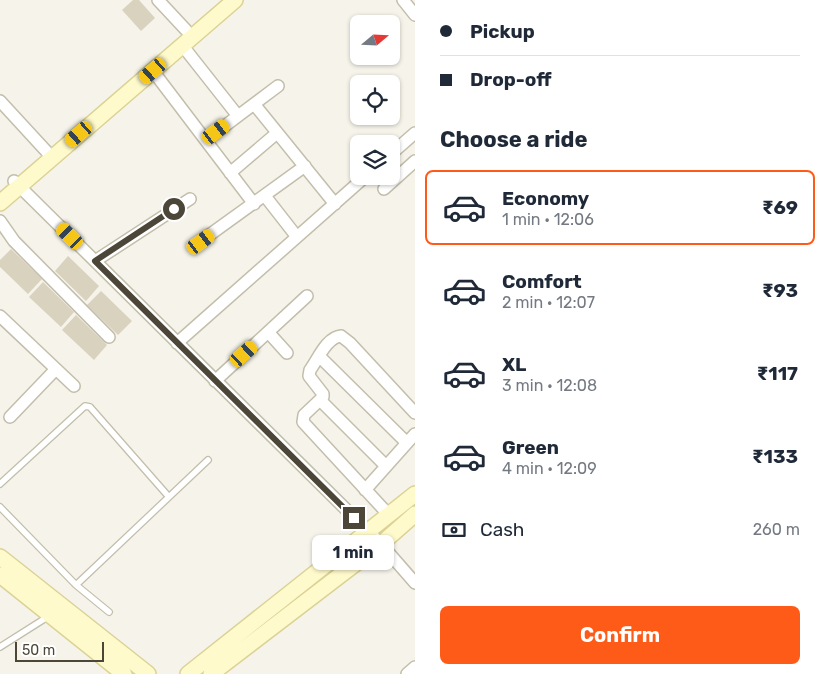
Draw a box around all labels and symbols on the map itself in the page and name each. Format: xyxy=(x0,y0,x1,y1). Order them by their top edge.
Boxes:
north arrow xyxy=(350,15,400,65)
car xyxy=(136,55,169,87)
car xyxy=(199,117,232,147)
car xyxy=(62,118,95,150)
route start xyxy=(163,198,185,220)
car xyxy=(54,220,85,252)
car xyxy=(184,227,217,257)
car xyxy=(227,338,260,370)
route end xyxy=(343,507,365,529)
callout: 1 min xyxy=(313,536,395,570)
scale bar xyxy=(15,639,104,662)

